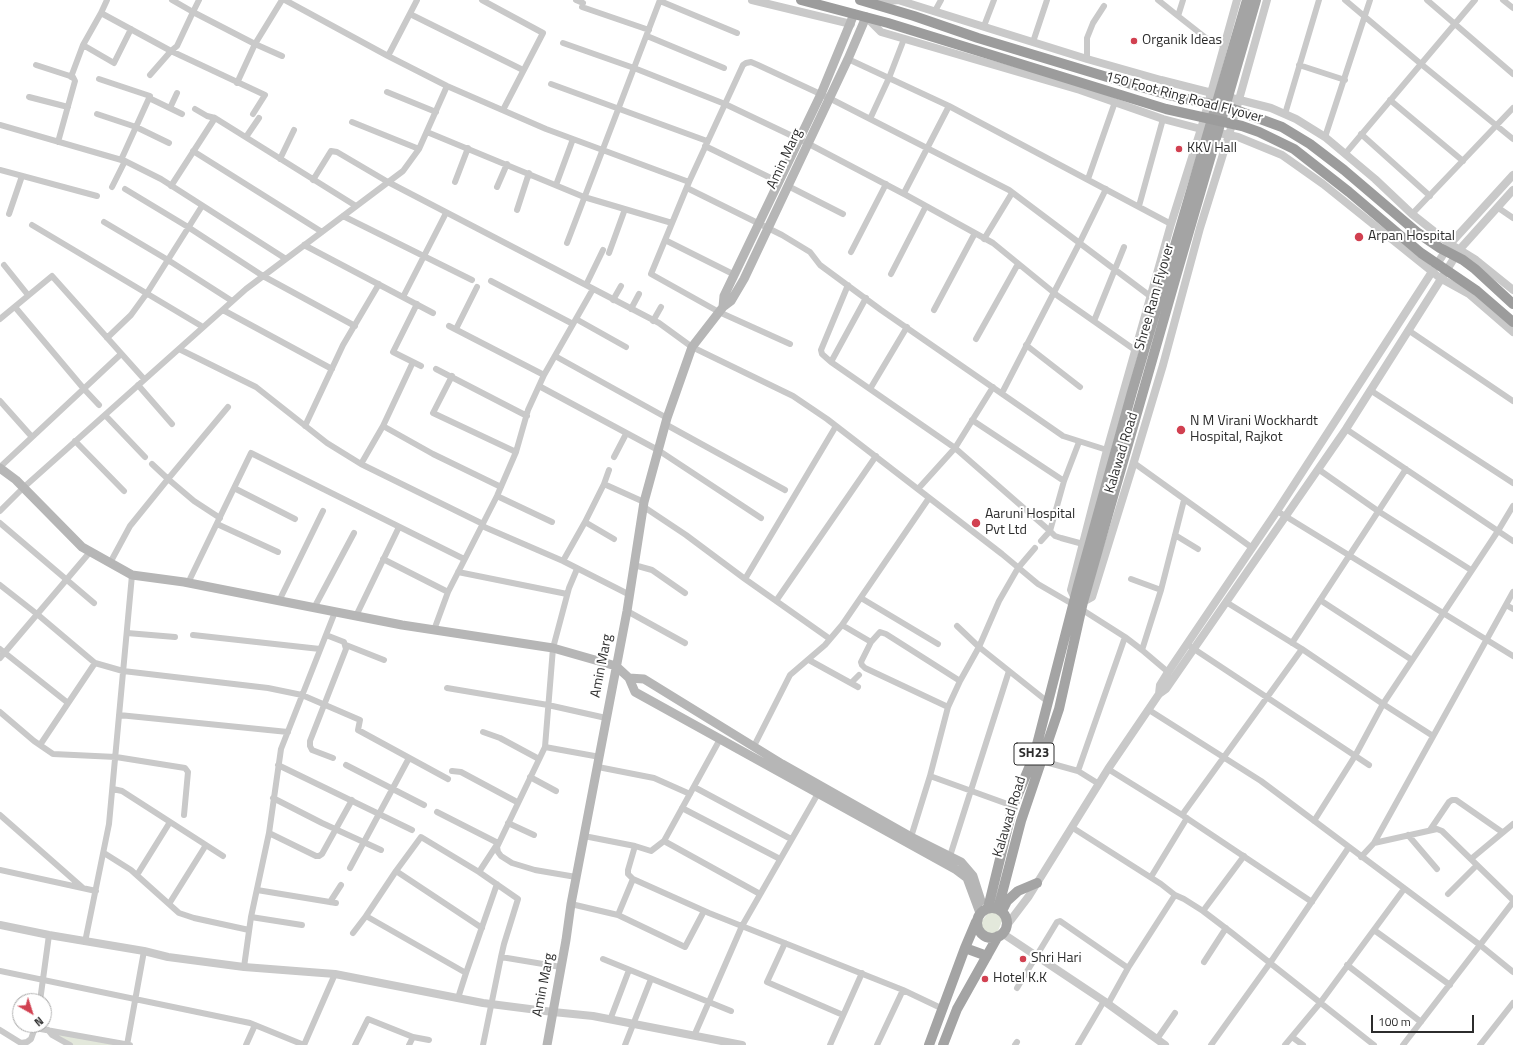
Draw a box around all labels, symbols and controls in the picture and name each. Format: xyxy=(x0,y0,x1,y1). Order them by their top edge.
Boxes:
place label: Organik Ideas xyxy=(1142,33,1222,49)
marker: Organik Ideas xyxy=(1129,36,1139,46)
street label: 150 Foot Ring Road Flyover xyxy=(1103,69,1265,127)
street label: Amin Marg xyxy=(764,126,806,192)
place label: KKV Hall xyxy=(1187,141,1237,157)
marker: KKV Hall xyxy=(1174,144,1184,154)
place label: Arpan Hospital xyxy=(1368,229,1455,245)
marker: Arpan Hospital xyxy=(1353,231,1365,243)
street label: Shree Ram Flyover xyxy=(1132,242,1178,352)
street label: Kalawad Road xyxy=(1102,411,1142,495)
place label: N M Virani Wockhardt Hospital, Rajkot xyxy=(1190,414,1318,446)
marker: N M Virani Wockhardt Hospital, Rajkot xyxy=(1175,424,1187,436)
place label: Aaruni Hospital Pvt Ltd xyxy=(985,507,1075,540)
marker: Aaruni Hospital Pvt Ltd xyxy=(970,517,982,529)
street label: Amin Marg xyxy=(588,633,616,699)
road number: SH23 xyxy=(1014,743,1054,765)
street label: Kalawad Road xyxy=(990,775,1030,859)
place label: Shri Hari xyxy=(1031,951,1081,967)
street label: Amin Marg xyxy=(530,952,558,1018)
marker: Shri Hari xyxy=(1018,954,1028,964)
place label: Hotel K.K xyxy=(993,971,1047,987)
marker: Hotel K.K xyxy=(980,974,990,984)
north arrow xyxy=(12,993,52,1033)
scale bar xyxy=(1373,1007,1476,1033)
text: 100 m xyxy=(1378,1012,1411,1031)
text: N xyxy=(31,1013,47,1030)

